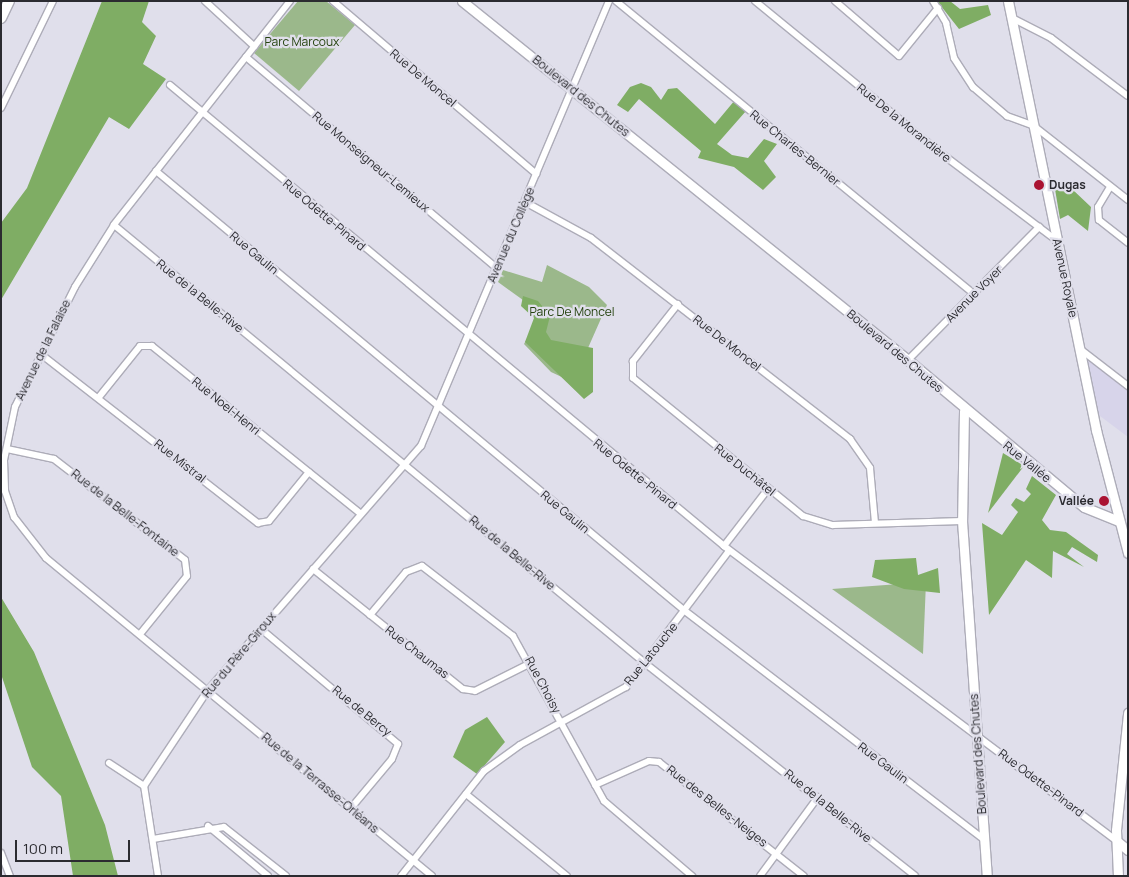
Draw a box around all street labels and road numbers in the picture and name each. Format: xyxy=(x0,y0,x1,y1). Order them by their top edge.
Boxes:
street label: Rue De Moncel xyxy=(387,46,459,110)
street label: Boulevard des Chutes xyxy=(530,52,632,140)
street label: Rue De la Morandière xyxy=(854,81,954,165)
street label: Rue Charles-Bernier xyxy=(747,107,843,189)
street label: Rue Monseigneur-Lemieux xyxy=(309,109,433,215)
street label: Rue Odette-Pinard xyxy=(280,176,368,254)
street label: Avenue du Collège xyxy=(484,185,538,285)
street label: Rue Gaulin xyxy=(227,228,281,278)
street label: Avenue Royale xyxy=(1050,237,1080,319)
street label: Rue de la Belle-Rive xyxy=(154,256,246,336)
street label: Avenue Voyer xyxy=(943,263,1005,325)
street label: Avenue de la Falaise xyxy=(12,297,74,403)
street label: Boulevard des Chutes xyxy=(844,307,946,395)
street label: Rue De Moncel xyxy=(690,312,764,374)
street label: Rue Noel-Henri xyxy=(189,374,263,438)
street label: Rue Mistral xyxy=(151,436,209,486)
street label: Rue Odette-Pinard xyxy=(590,436,680,512)
street label: Rue Vallée xyxy=(1000,438,1054,486)
street label: Rue Duchâtel xyxy=(712,441,778,499)
street label: Rue de la Belle-Fontaine xyxy=(68,466,182,560)
street label: Rue Gaulin xyxy=(538,487,592,537)
street label: Rue de la Belle-Rive xyxy=(466,513,558,593)
street label: Rue du Père-Giroux xyxy=(199,609,279,701)
street label: Rue Latouche xyxy=(621,620,681,688)
street label: Rue Chaumas xyxy=(382,623,452,681)
street label: Rue Choisy xyxy=(522,654,564,716)
street label: Rue de Bercy xyxy=(330,683,394,739)
street label: Boulevard des Chutes xyxy=(967,693,989,815)
street label: Rue de la Terrasse-Orléans xyxy=(259,730,381,836)
street label: Rue Gaulin xyxy=(855,739,911,787)
street label: Rue Odette-Pinard xyxy=(996,746,1086,820)
street label: Rue des Belles-Neiges xyxy=(664,762,770,850)
street label: Rue de la Belle-Rive xyxy=(782,766,874,846)

